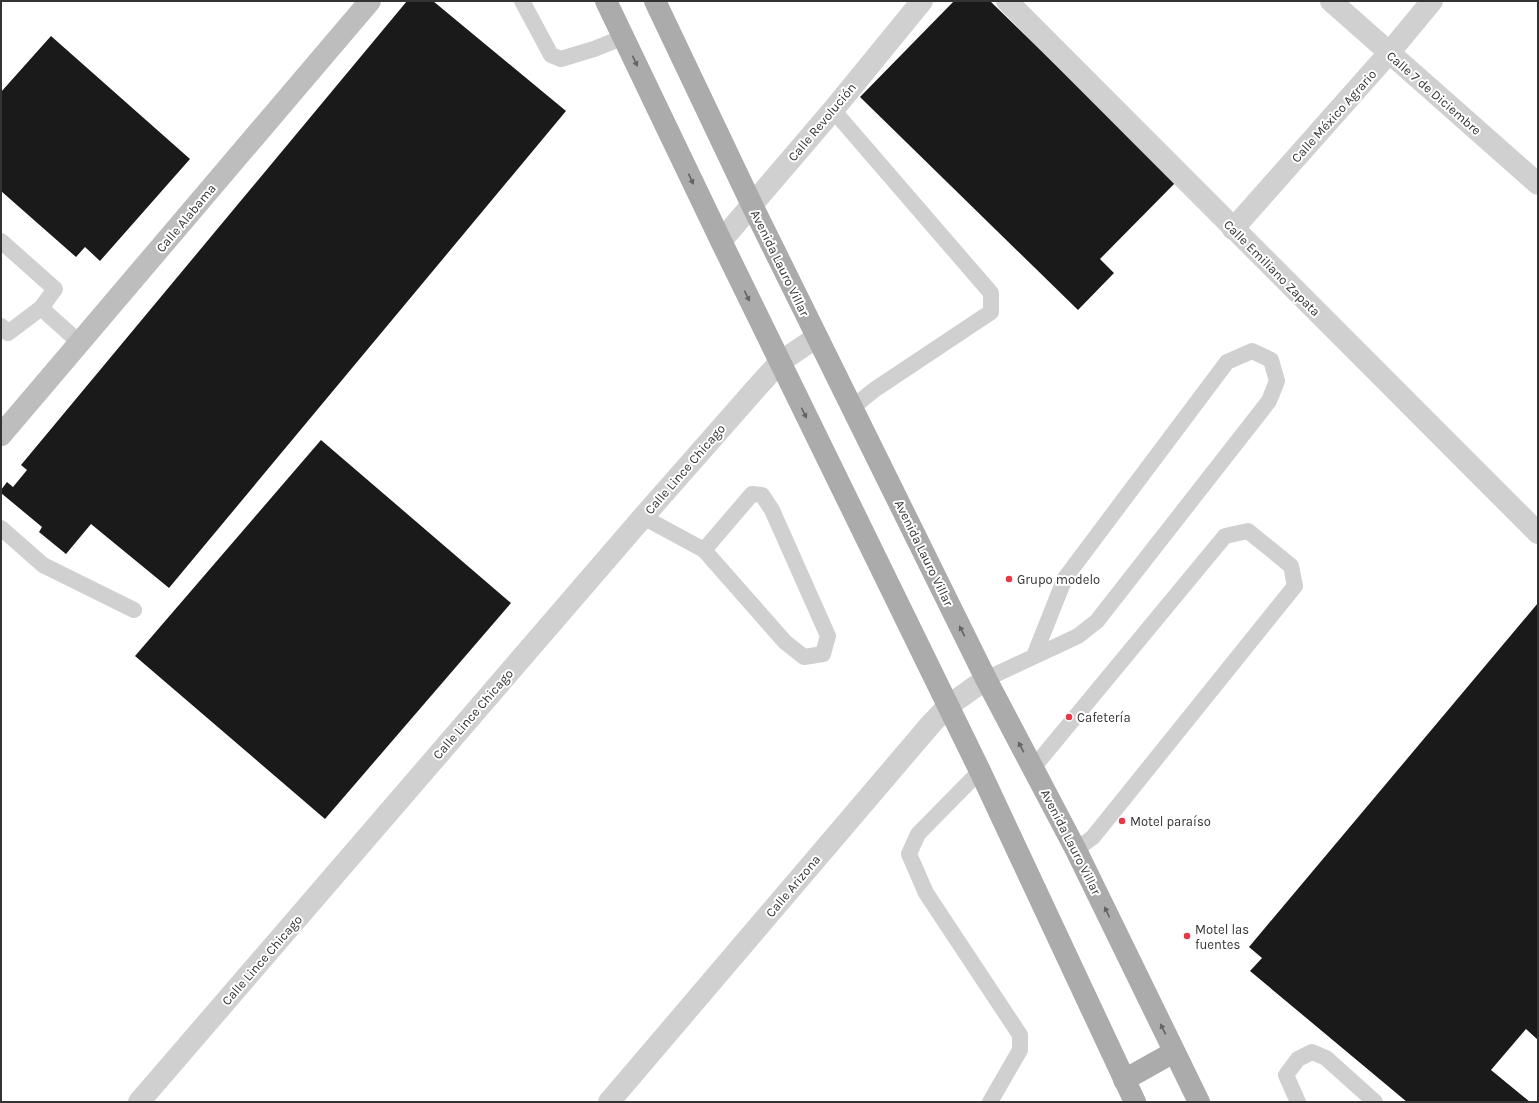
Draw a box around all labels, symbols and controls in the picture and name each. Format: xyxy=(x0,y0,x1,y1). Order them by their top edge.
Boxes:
street label: Calle 7 de Diciembre xyxy=(1384,48,1484,138)
one-way arrow xyxy=(632,56,638,67)
street label: Calle México Agrario xyxy=(1288,67,1380,165)
street label: Calle Revolución xyxy=(785,80,859,164)
one-way arrow xyxy=(688,173,694,184)
street label: Calle Alabama xyxy=(153,181,219,255)
street label: Avenida Lauro Villar xyxy=(748,207,812,319)
street label: Calle Emiliano Zapata xyxy=(1221,217,1323,319)
one-way arrow xyxy=(744,290,751,302)
one-way arrow xyxy=(801,407,808,418)
street label: Calle Lince Chicago xyxy=(642,421,728,517)
street label: Avenida Lauro Villar xyxy=(892,497,956,609)
place label: Grupo modelo xyxy=(1017,572,1100,587)
marker: Grupo modelo xyxy=(1004,574,1014,584)
one-way arrow xyxy=(959,626,965,637)
street label: Calle Lince Chicago xyxy=(430,666,516,762)
place label: Cafetería xyxy=(1077,710,1131,725)
marker: Cafetería xyxy=(1064,712,1074,722)
one-way arrow xyxy=(1018,741,1025,753)
street label: Avenida Lauro Villar xyxy=(1038,787,1104,898)
place label: Motel paraíso xyxy=(1130,814,1211,829)
marker: Motel paraíso xyxy=(1117,816,1127,826)
street label: Calle Arizona xyxy=(763,852,823,920)
one-way arrow xyxy=(1103,907,1110,918)
street label: Calle Lince Chicago xyxy=(219,912,305,1008)
place label: Motel las fuentes xyxy=(1195,922,1249,952)
marker: Motel las fuentes xyxy=(1182,931,1192,941)
one-way arrow xyxy=(1160,1024,1166,1035)

